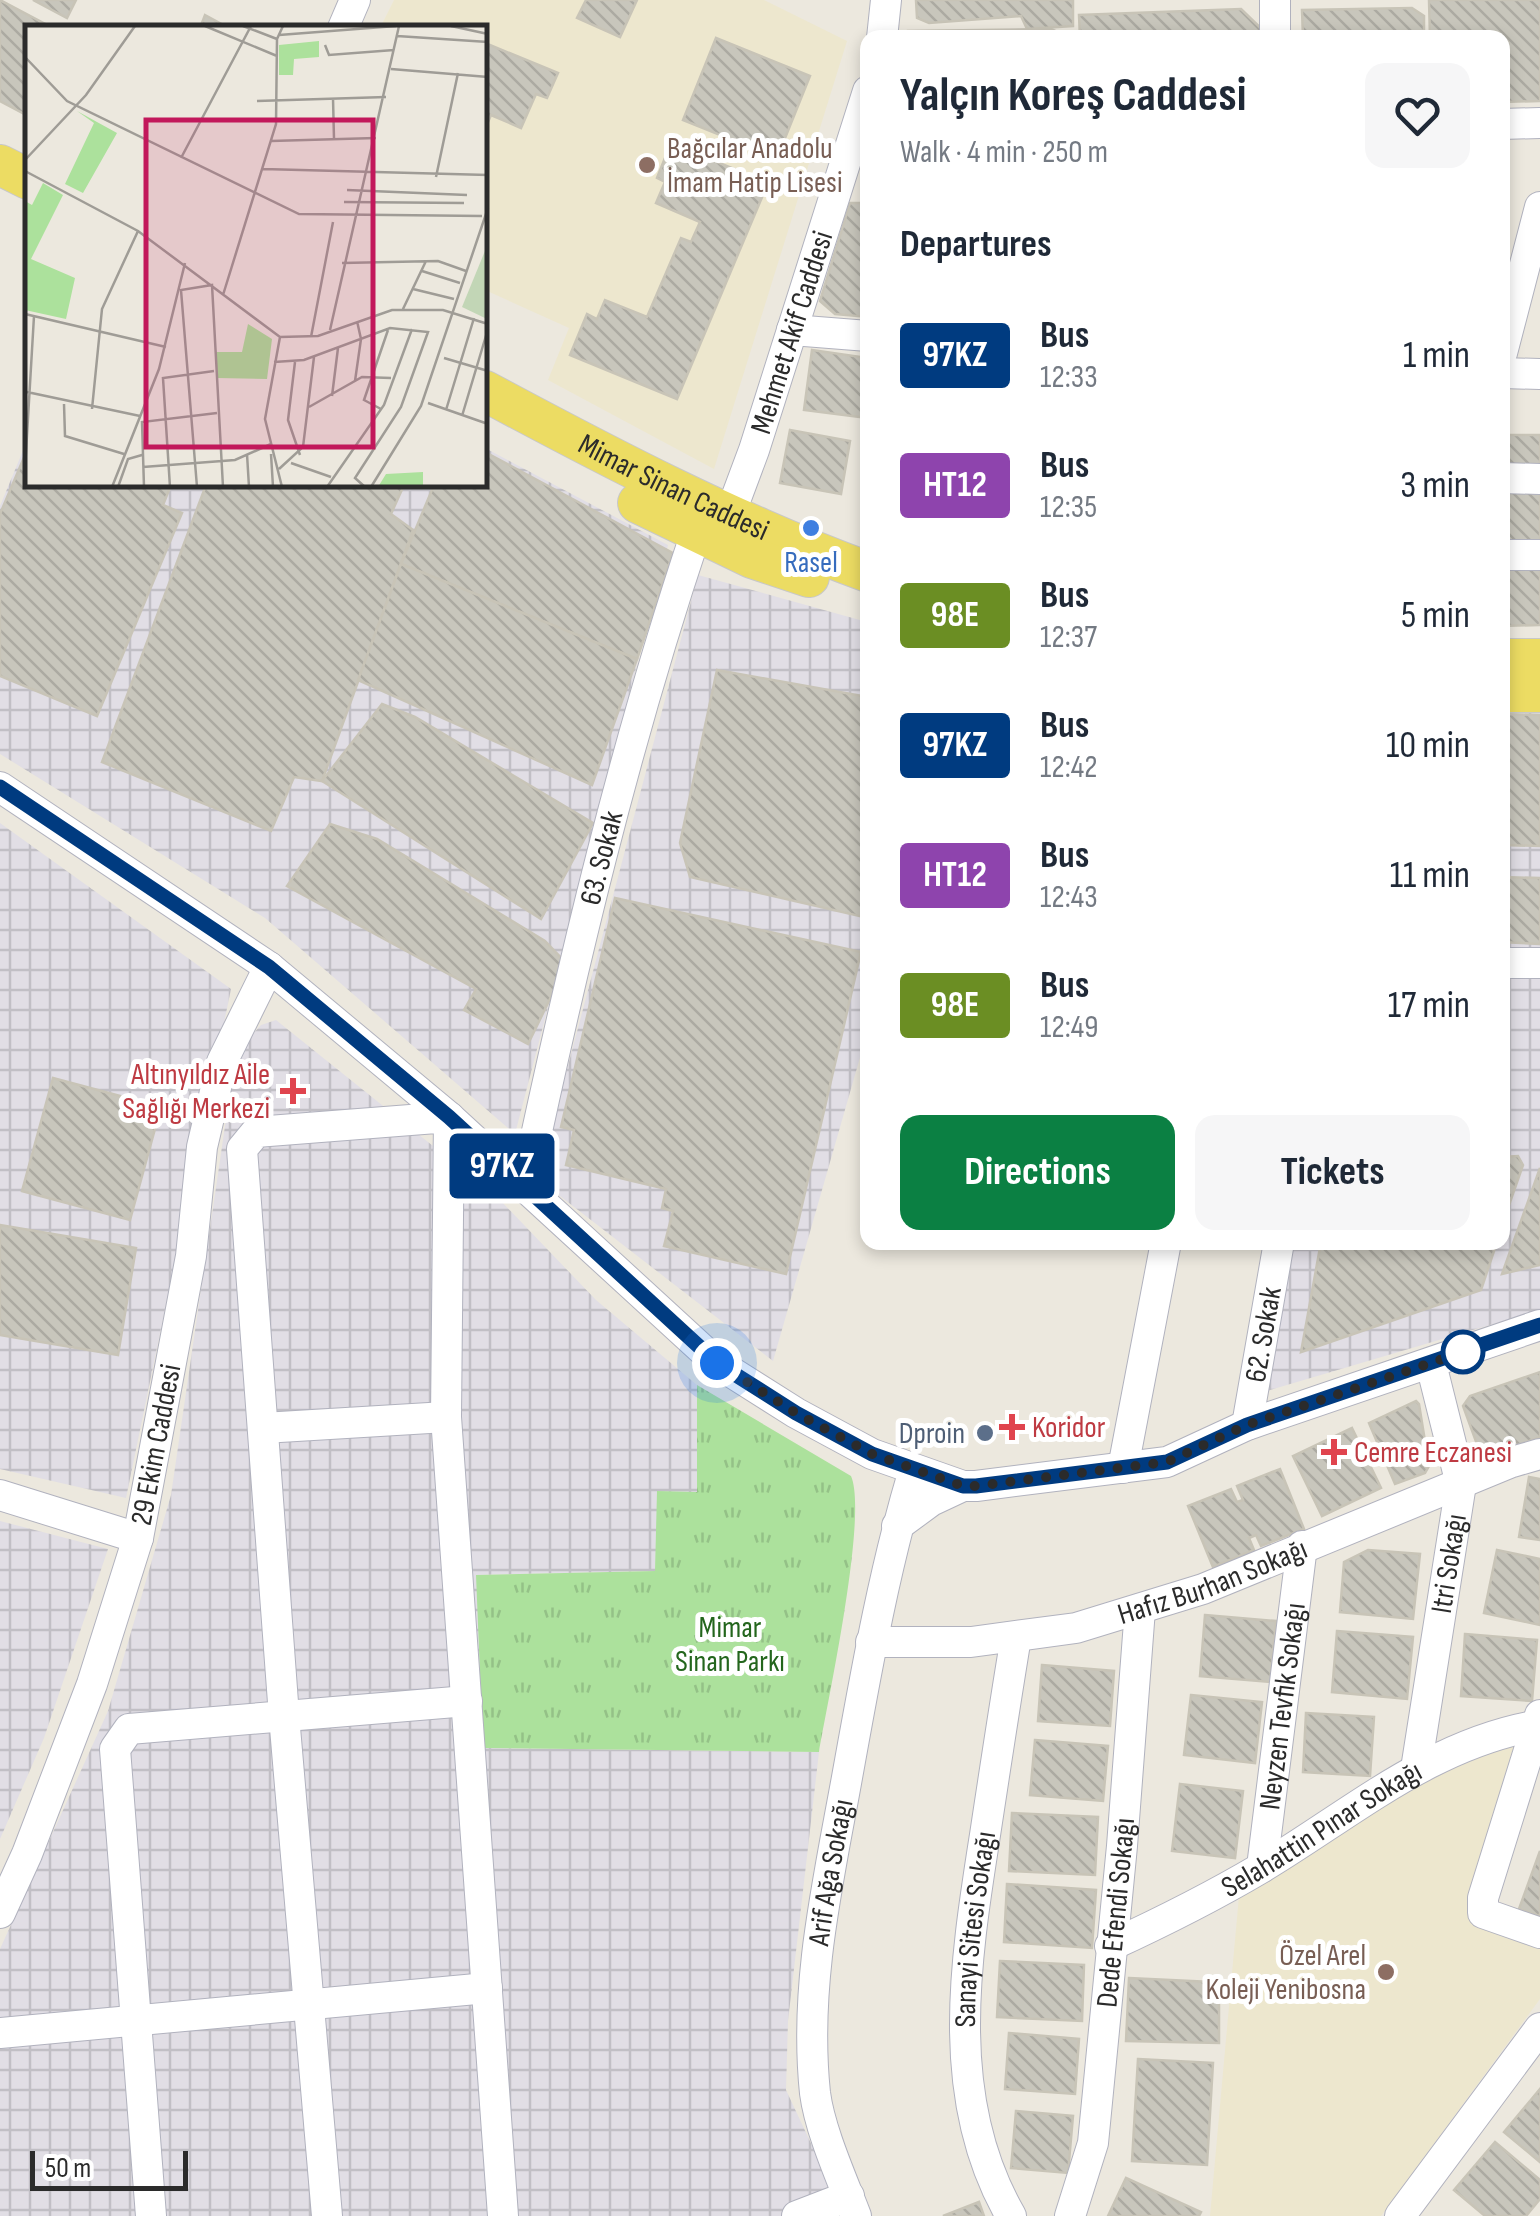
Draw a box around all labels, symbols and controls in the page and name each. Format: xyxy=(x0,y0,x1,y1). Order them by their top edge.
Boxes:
inset map xyxy=(25,25,488,488)
button: heart xyxy=(1365,63,1470,168)
text: Yalçın Koreş Caddesi xyxy=(900,67,1247,124)
place label: Bağcılar Anadolu İmam Hatip Lisesi xyxy=(667,131,842,201)
text: Walk · 4 min · 250 m xyxy=(900,133,1108,172)
marker: Bağcılar Anadolu İmam Hatip Lisesi xyxy=(636,154,658,176)
text: Departures xyxy=(900,222,1052,267)
street label: Mehmet Akif Caddesi xyxy=(743,227,841,439)
text: Bus xyxy=(1040,313,1089,358)
text: 1 min xyxy=(1403,333,1470,378)
text: 97KZ xyxy=(922,334,988,377)
text: 12:33 xyxy=(1040,358,1098,397)
street label: Mimar Sinan Caddesi xyxy=(572,427,774,549)
text: Bus xyxy=(1040,443,1089,488)
text: 3 min xyxy=(1400,463,1470,508)
text: HT12 xyxy=(923,464,987,507)
text: 12:35 xyxy=(1040,488,1097,527)
marker: Rasel xyxy=(800,517,822,539)
place label: Rasel xyxy=(784,545,838,581)
text: Bus xyxy=(1040,573,1089,618)
text: 5 min xyxy=(1401,593,1470,638)
text: 98E xyxy=(931,594,979,637)
text: 12:37 xyxy=(1040,618,1097,657)
text: Bus xyxy=(1040,703,1089,748)
text: 10 min xyxy=(1386,723,1470,768)
text: 97KZ xyxy=(922,724,988,767)
text: 12:42 xyxy=(1040,748,1098,787)
street label: 63. Sokak xyxy=(573,806,632,909)
text: Bus xyxy=(1040,833,1089,878)
text: 11 min xyxy=(1390,853,1470,898)
text: HT12 xyxy=(923,854,987,897)
text: 12:43 xyxy=(1040,878,1098,917)
text: Bus xyxy=(1040,963,1089,1008)
text: 17 min xyxy=(1388,983,1470,1028)
text: 98E xyxy=(931,984,979,1027)
text: 12:49 xyxy=(1040,1008,1098,1047)
place label: Altınyıldız Aile Sağlığı Merkezi xyxy=(122,1057,270,1127)
marker: Altınyıldız Aile Sağlığı Merkezi xyxy=(280,1078,306,1104)
button: Directions xyxy=(900,1115,1175,1230)
button: Tickets xyxy=(1195,1115,1470,1230)
line badge: 97KZ xyxy=(432,1134,572,1198)
text: 97KZ xyxy=(469,1145,535,1188)
street label: 62. Sokak xyxy=(1238,1284,1290,1385)
unlabelled marker xyxy=(1442,1331,1484,1373)
your location xyxy=(692,1338,742,1388)
street label: 29 Ekim Caddesi xyxy=(124,1361,189,1528)
place label: Koridor xyxy=(1032,1410,1106,1446)
place label: Dproin xyxy=(899,1416,965,1452)
marker: Koridor xyxy=(1001,1416,1023,1438)
marker: Dproin xyxy=(974,1422,996,1444)
place label: Cemre Eczanesi xyxy=(1354,1435,1512,1471)
marker: Cemre Eczanesi xyxy=(1323,1441,1345,1463)
street label: Itri Sokağı xyxy=(1424,1511,1475,1616)
street label: Hafız Burhan Sokağı xyxy=(1114,1531,1313,1633)
street label: Neyzen Tevfik Sokağı xyxy=(1252,1601,1314,1812)
park label: Mimar Sinan Parkı xyxy=(675,1610,785,1680)
street label: Selahattin Pınar Sokağı xyxy=(1215,1753,1428,1906)
street label: Arif Ağa Sokağı xyxy=(801,1796,862,1949)
street label: Dede Efendi Sokağı xyxy=(1089,1817,1143,2009)
street label: Sanayi Sitesi Sokağı xyxy=(948,1829,1004,2027)
place label: Özel Arel Koleji Yenibosna xyxy=(1206,1938,1366,2008)
marker: Özel Arel Koleji Yenibosna xyxy=(1375,1961,1397,1983)
scale bar xyxy=(30,2146,188,2190)
text: 50 m xyxy=(45,2152,91,2185)

